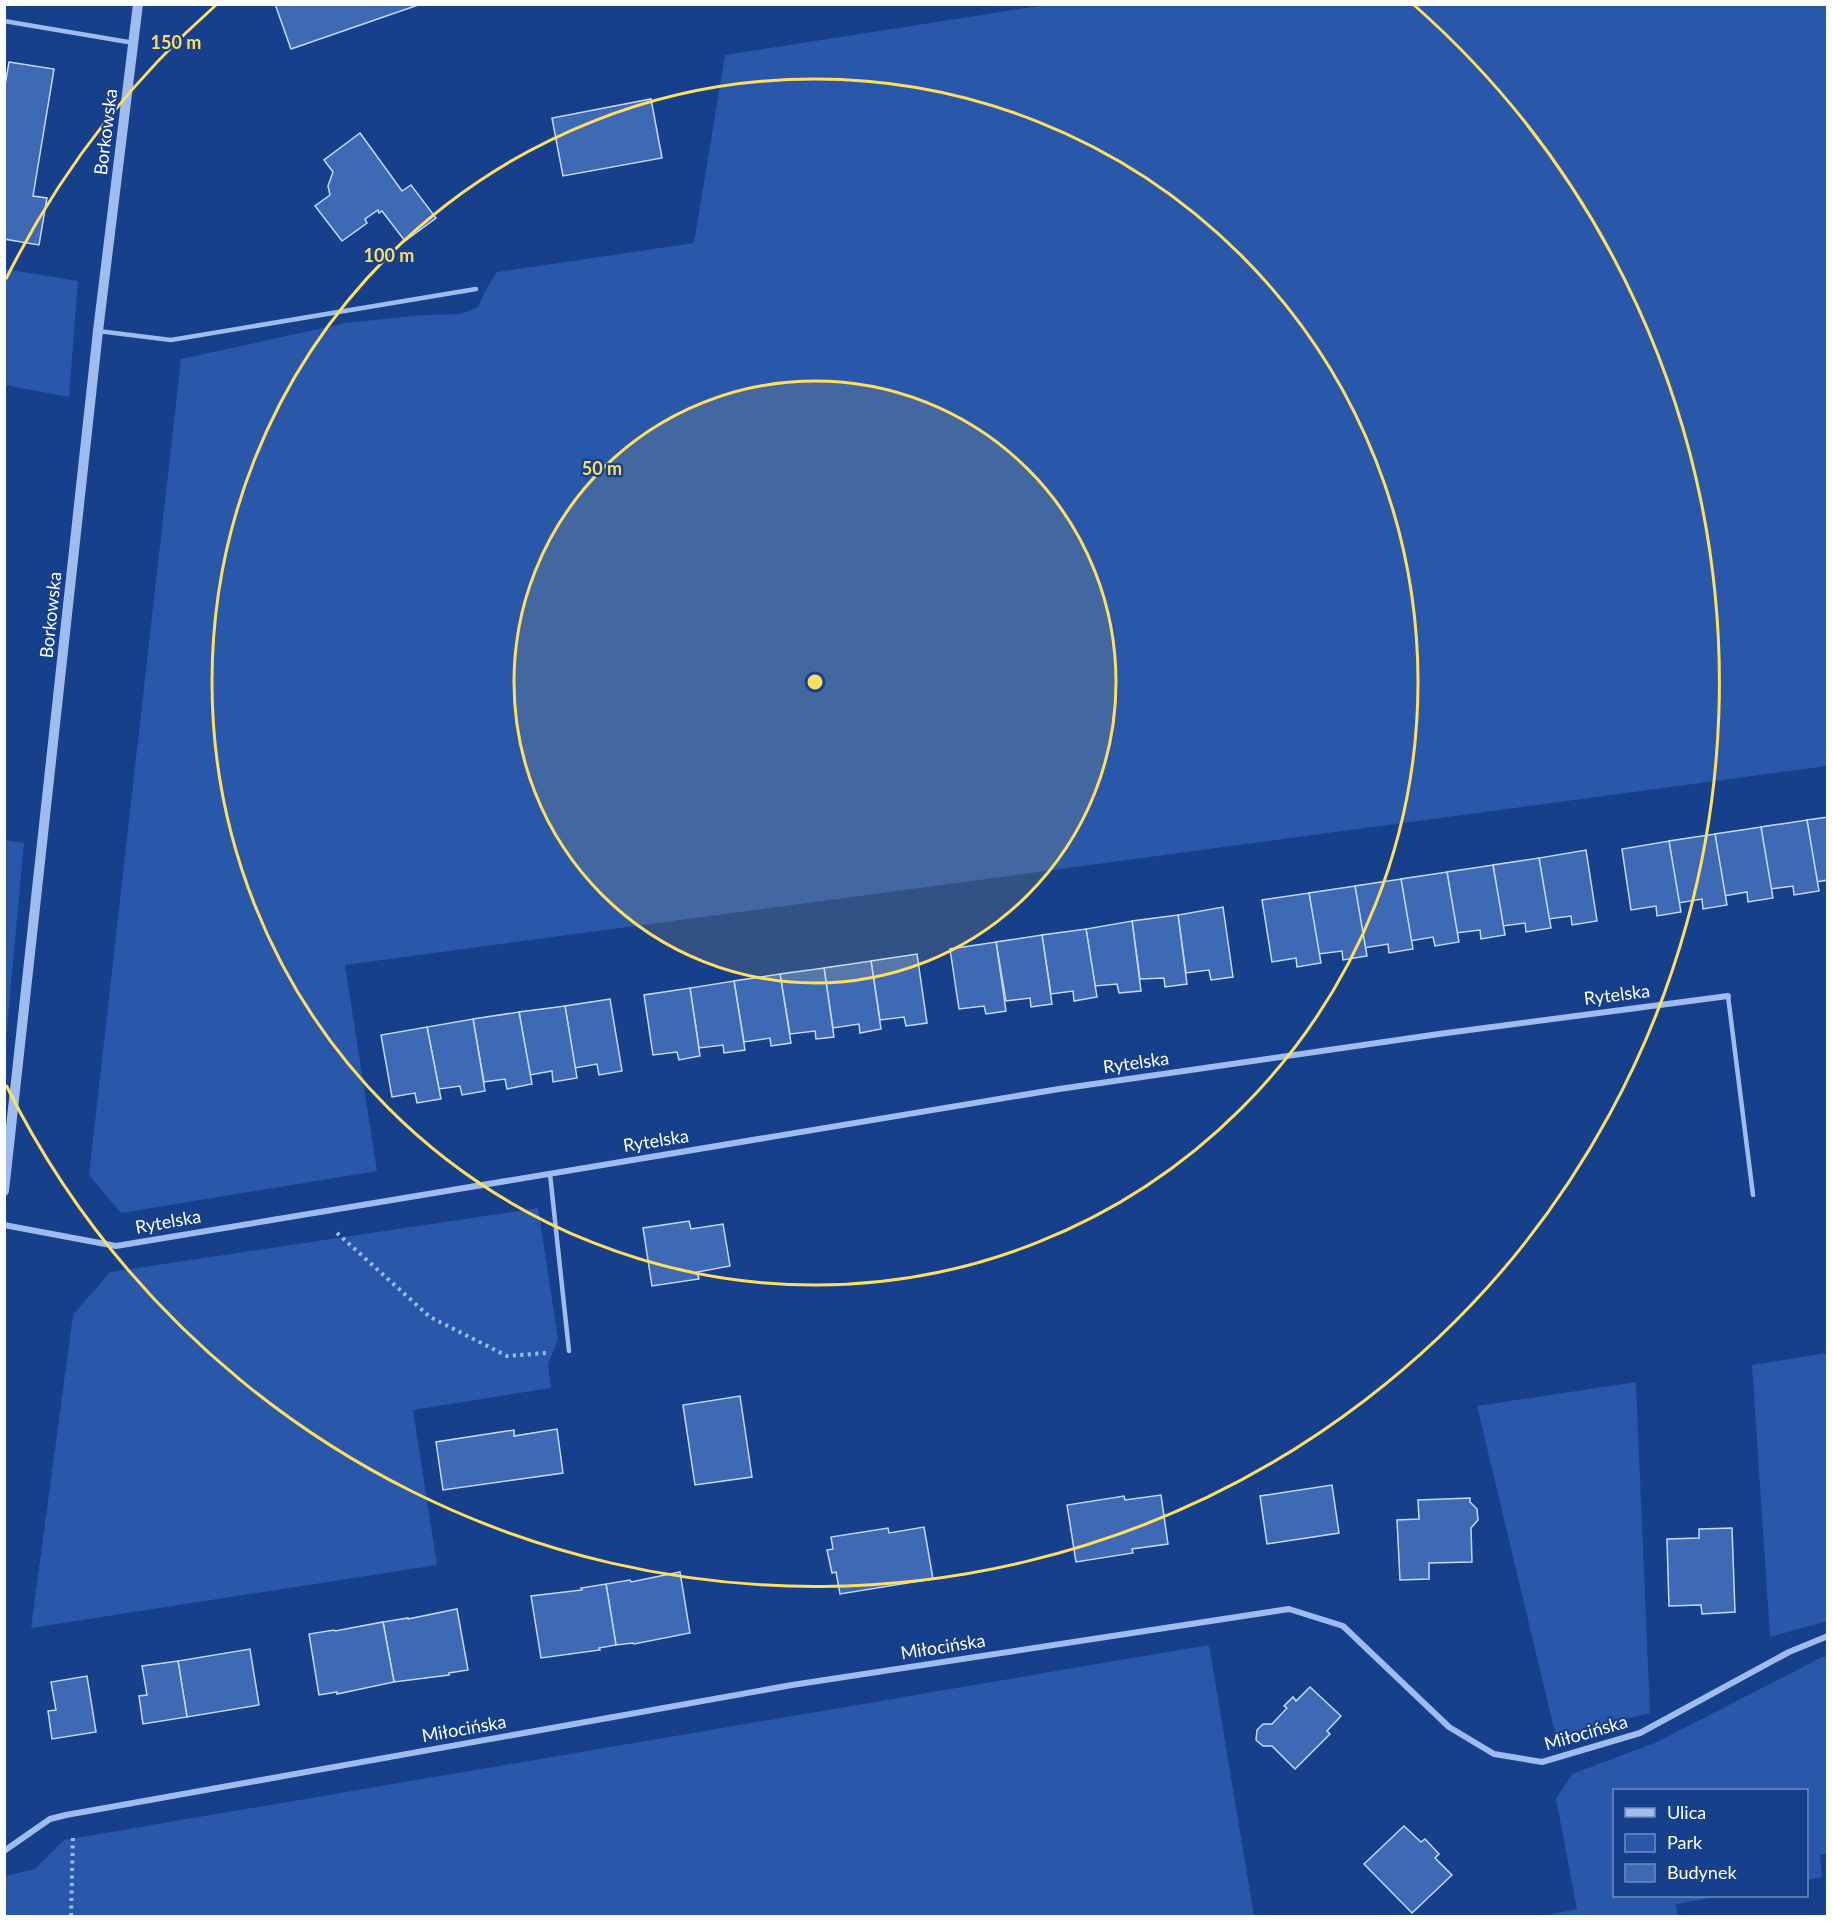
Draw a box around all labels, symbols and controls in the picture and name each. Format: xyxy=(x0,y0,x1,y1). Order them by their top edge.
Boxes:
text: 150 m xyxy=(151,31,201,53)
street label: Borkowska xyxy=(89,87,121,176)
text: 100 m xyxy=(364,244,414,266)
text: 50 m xyxy=(582,457,622,479)
street label: Borkowska xyxy=(35,571,65,659)
centre of rings xyxy=(805,672,825,692)
street label: Rytelska xyxy=(1583,979,1651,1009)
street label: Rytelska xyxy=(1102,1047,1170,1078)
street label: Rytelska xyxy=(621,1124,690,1156)
street label: Rytelska xyxy=(133,1204,202,1238)
street label: Miłocińska xyxy=(899,1628,987,1664)
street label: Miłocińska xyxy=(420,1710,508,1746)
street label: Miłocińska xyxy=(1542,1710,1630,1754)
legend xyxy=(1613,1789,1808,1897)
text: Ulica xyxy=(1667,1801,1706,1823)
text: Park xyxy=(1667,1831,1703,1853)
text: Budynek xyxy=(1667,1861,1737,1883)

